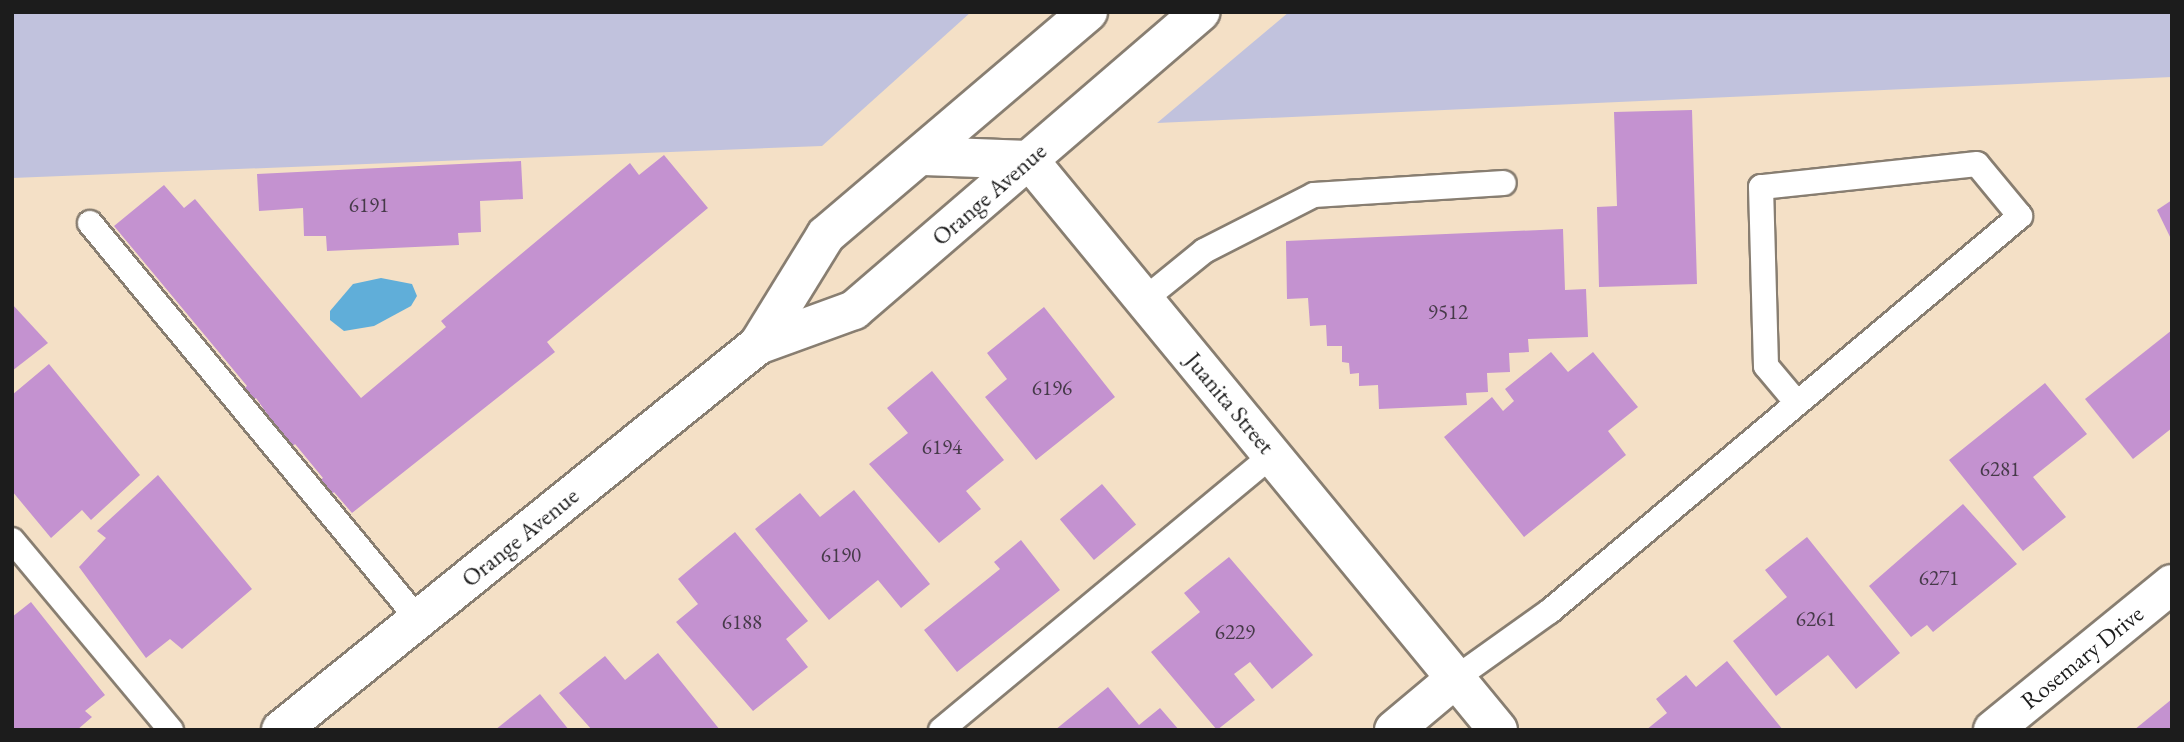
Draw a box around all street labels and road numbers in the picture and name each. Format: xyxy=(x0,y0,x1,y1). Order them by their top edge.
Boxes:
street label: Orange Avenue xyxy=(926,137,1052,251)
street label: Juanita Street xyxy=(1179,346,1281,460)
street label: Orange Avenue xyxy=(456,481,584,593)
street label: Rosemary Drive xyxy=(2015,599,2149,715)

